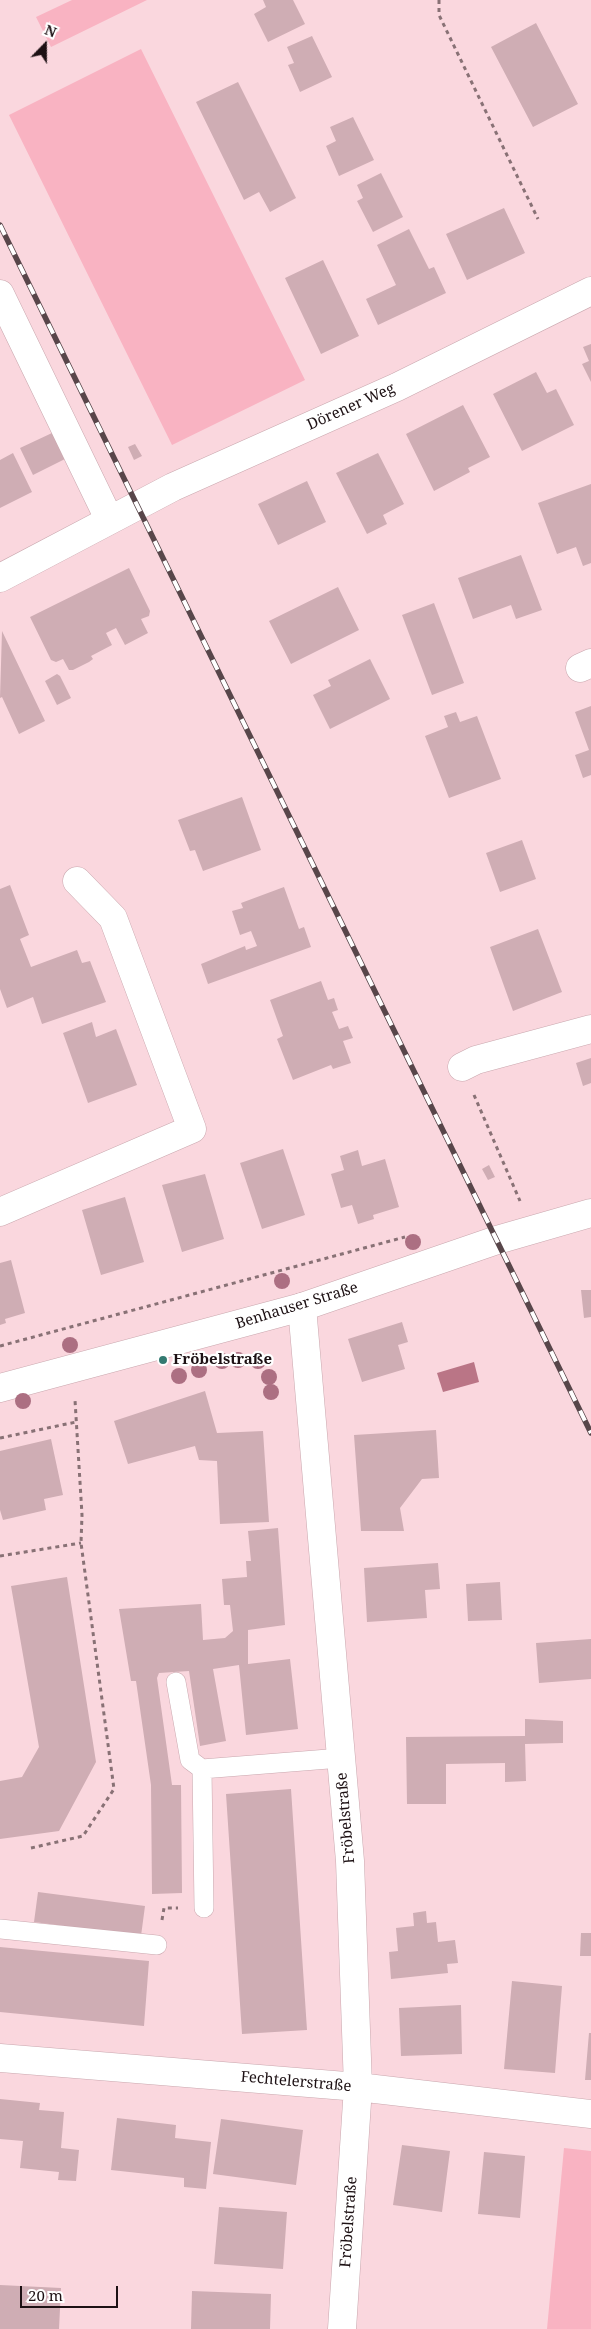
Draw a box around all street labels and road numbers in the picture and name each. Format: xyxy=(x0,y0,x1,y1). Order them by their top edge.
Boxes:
street label: Dörener Weg xyxy=(304,380,398,434)
street label: Benhauser Straße xyxy=(234,1279,360,1333)
street label: Fröbelstraße xyxy=(333,1772,359,1864)
street label: Fechtelerstraße xyxy=(240,2068,352,2096)
street label: Fröbelstraße xyxy=(337,2176,361,2268)

